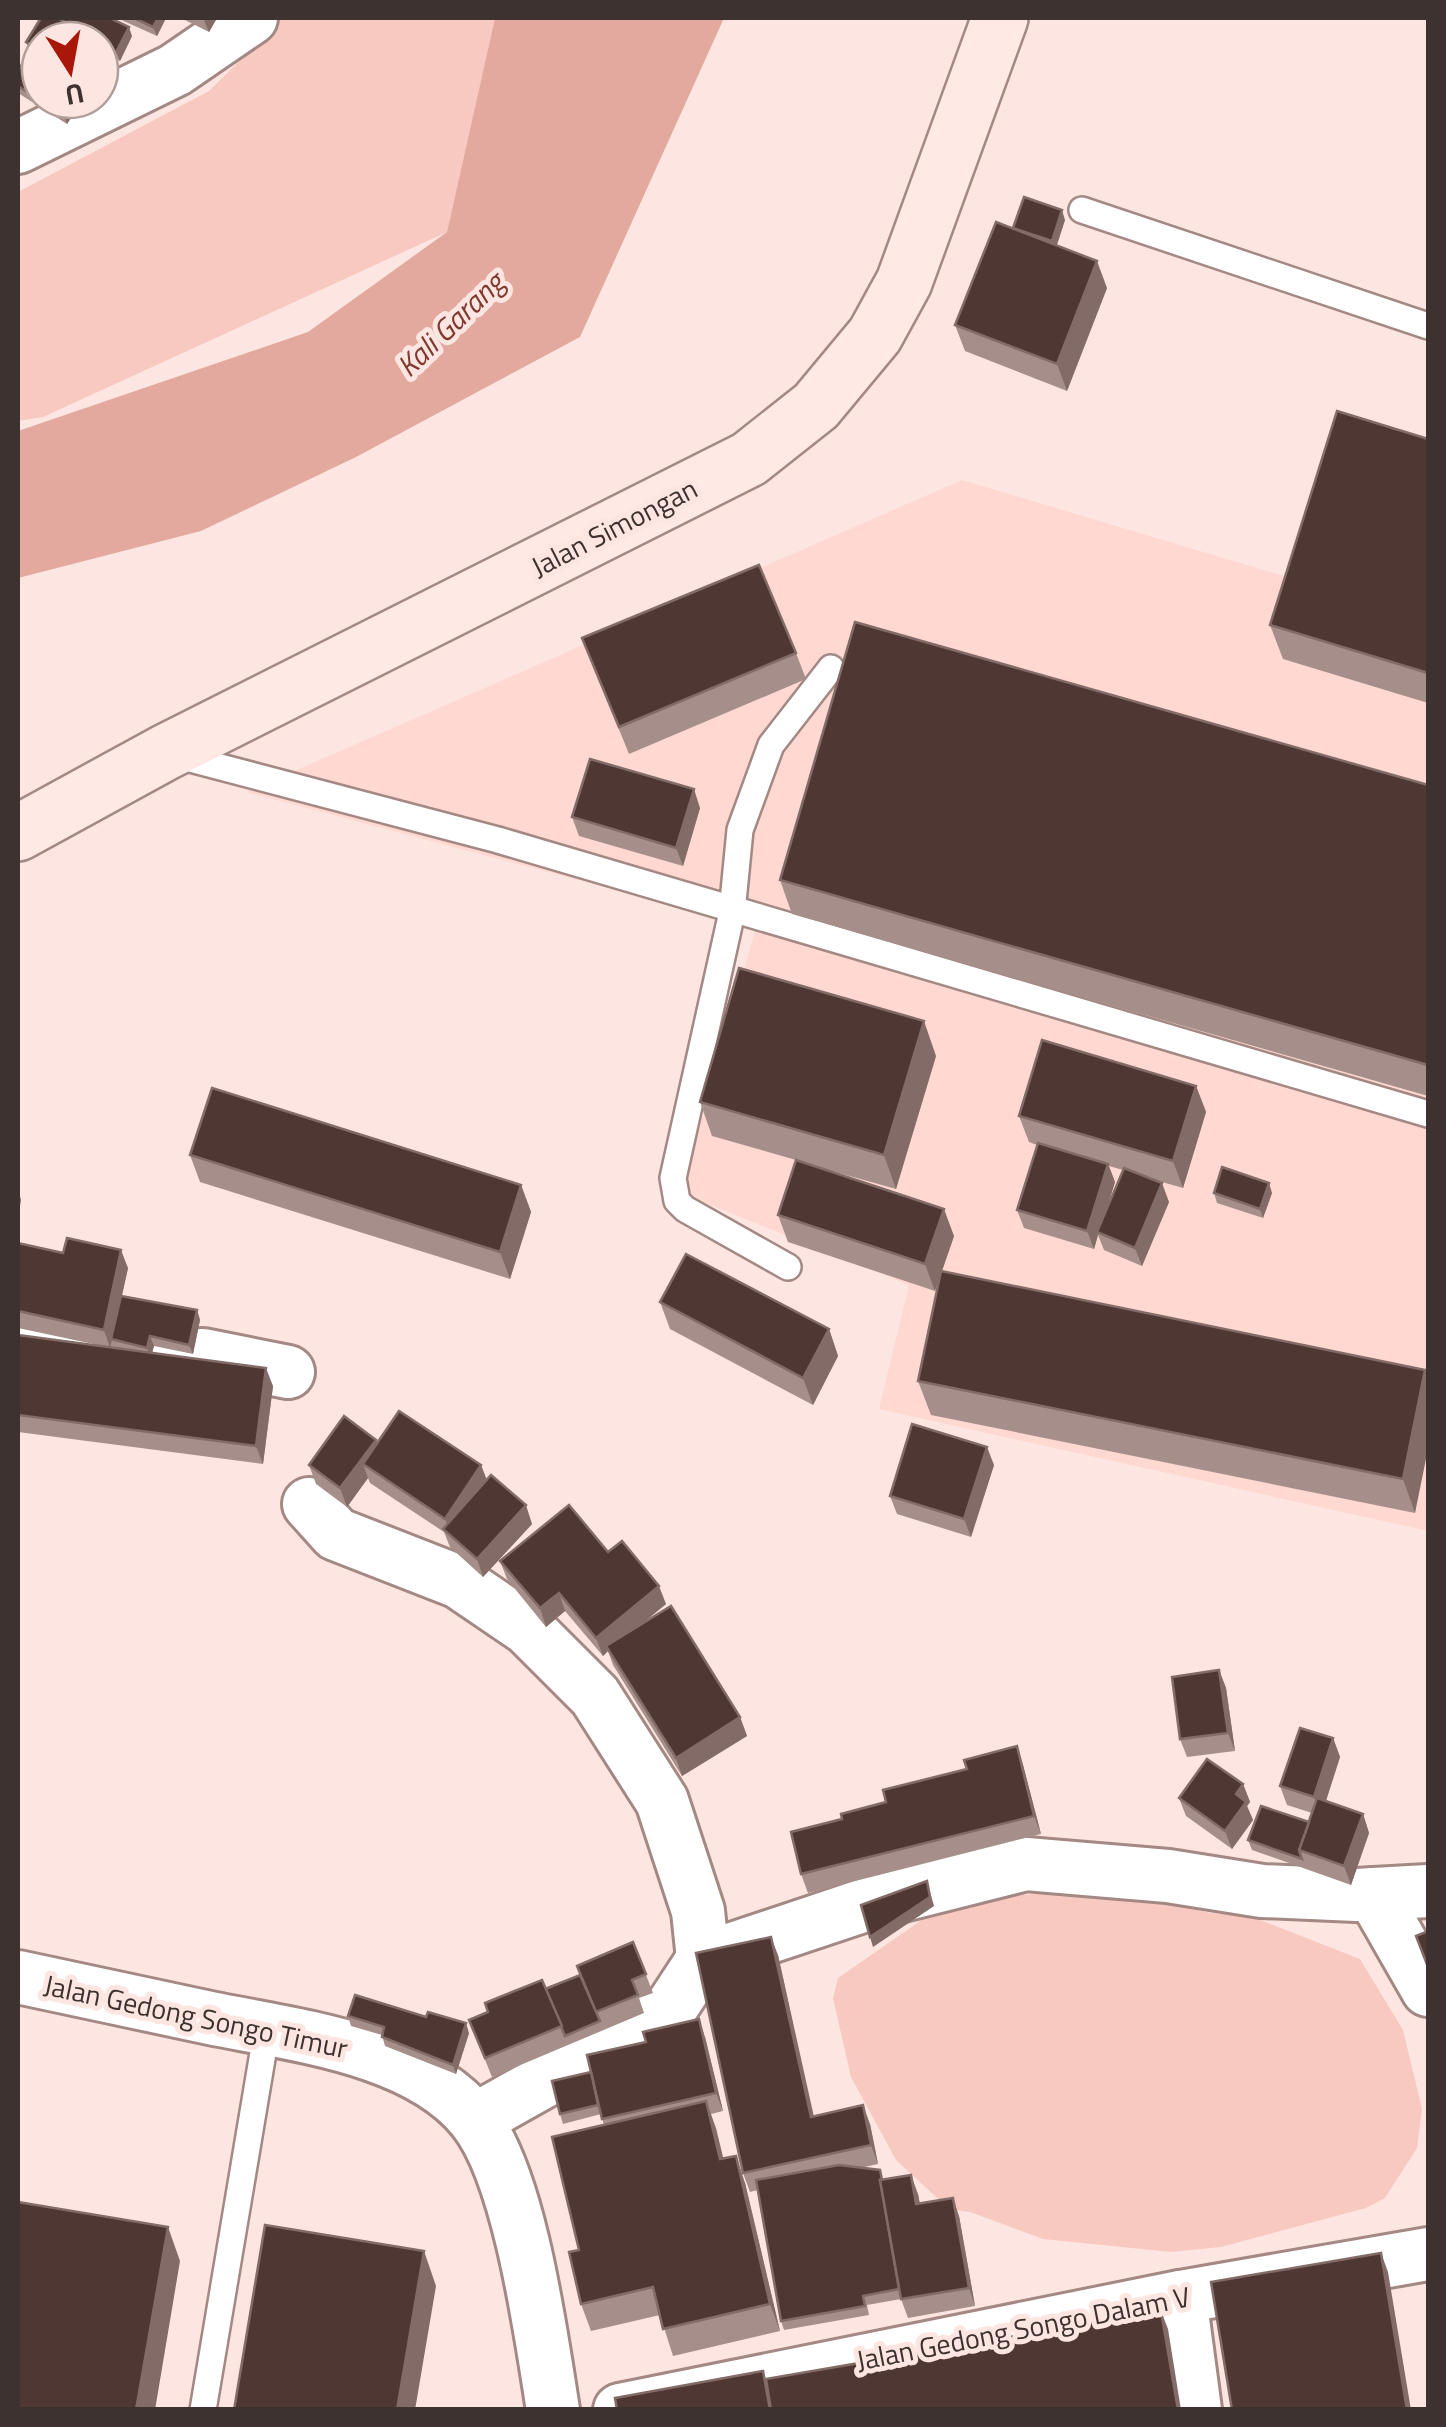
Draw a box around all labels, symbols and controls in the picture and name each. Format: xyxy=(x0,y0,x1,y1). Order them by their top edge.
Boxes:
north arrow xyxy=(20,20,120,120)
text: U xyxy=(62,72,88,118)
water label: Kali Garang xyxy=(386,259,516,387)
street label: Jalan Simongan xyxy=(523,467,705,587)
street label: Jalan Gedong Songo Timur xyxy=(40,1963,352,2069)
street label: Jalan Gedong Songo Dalam V xyxy=(852,2275,1194,2381)

